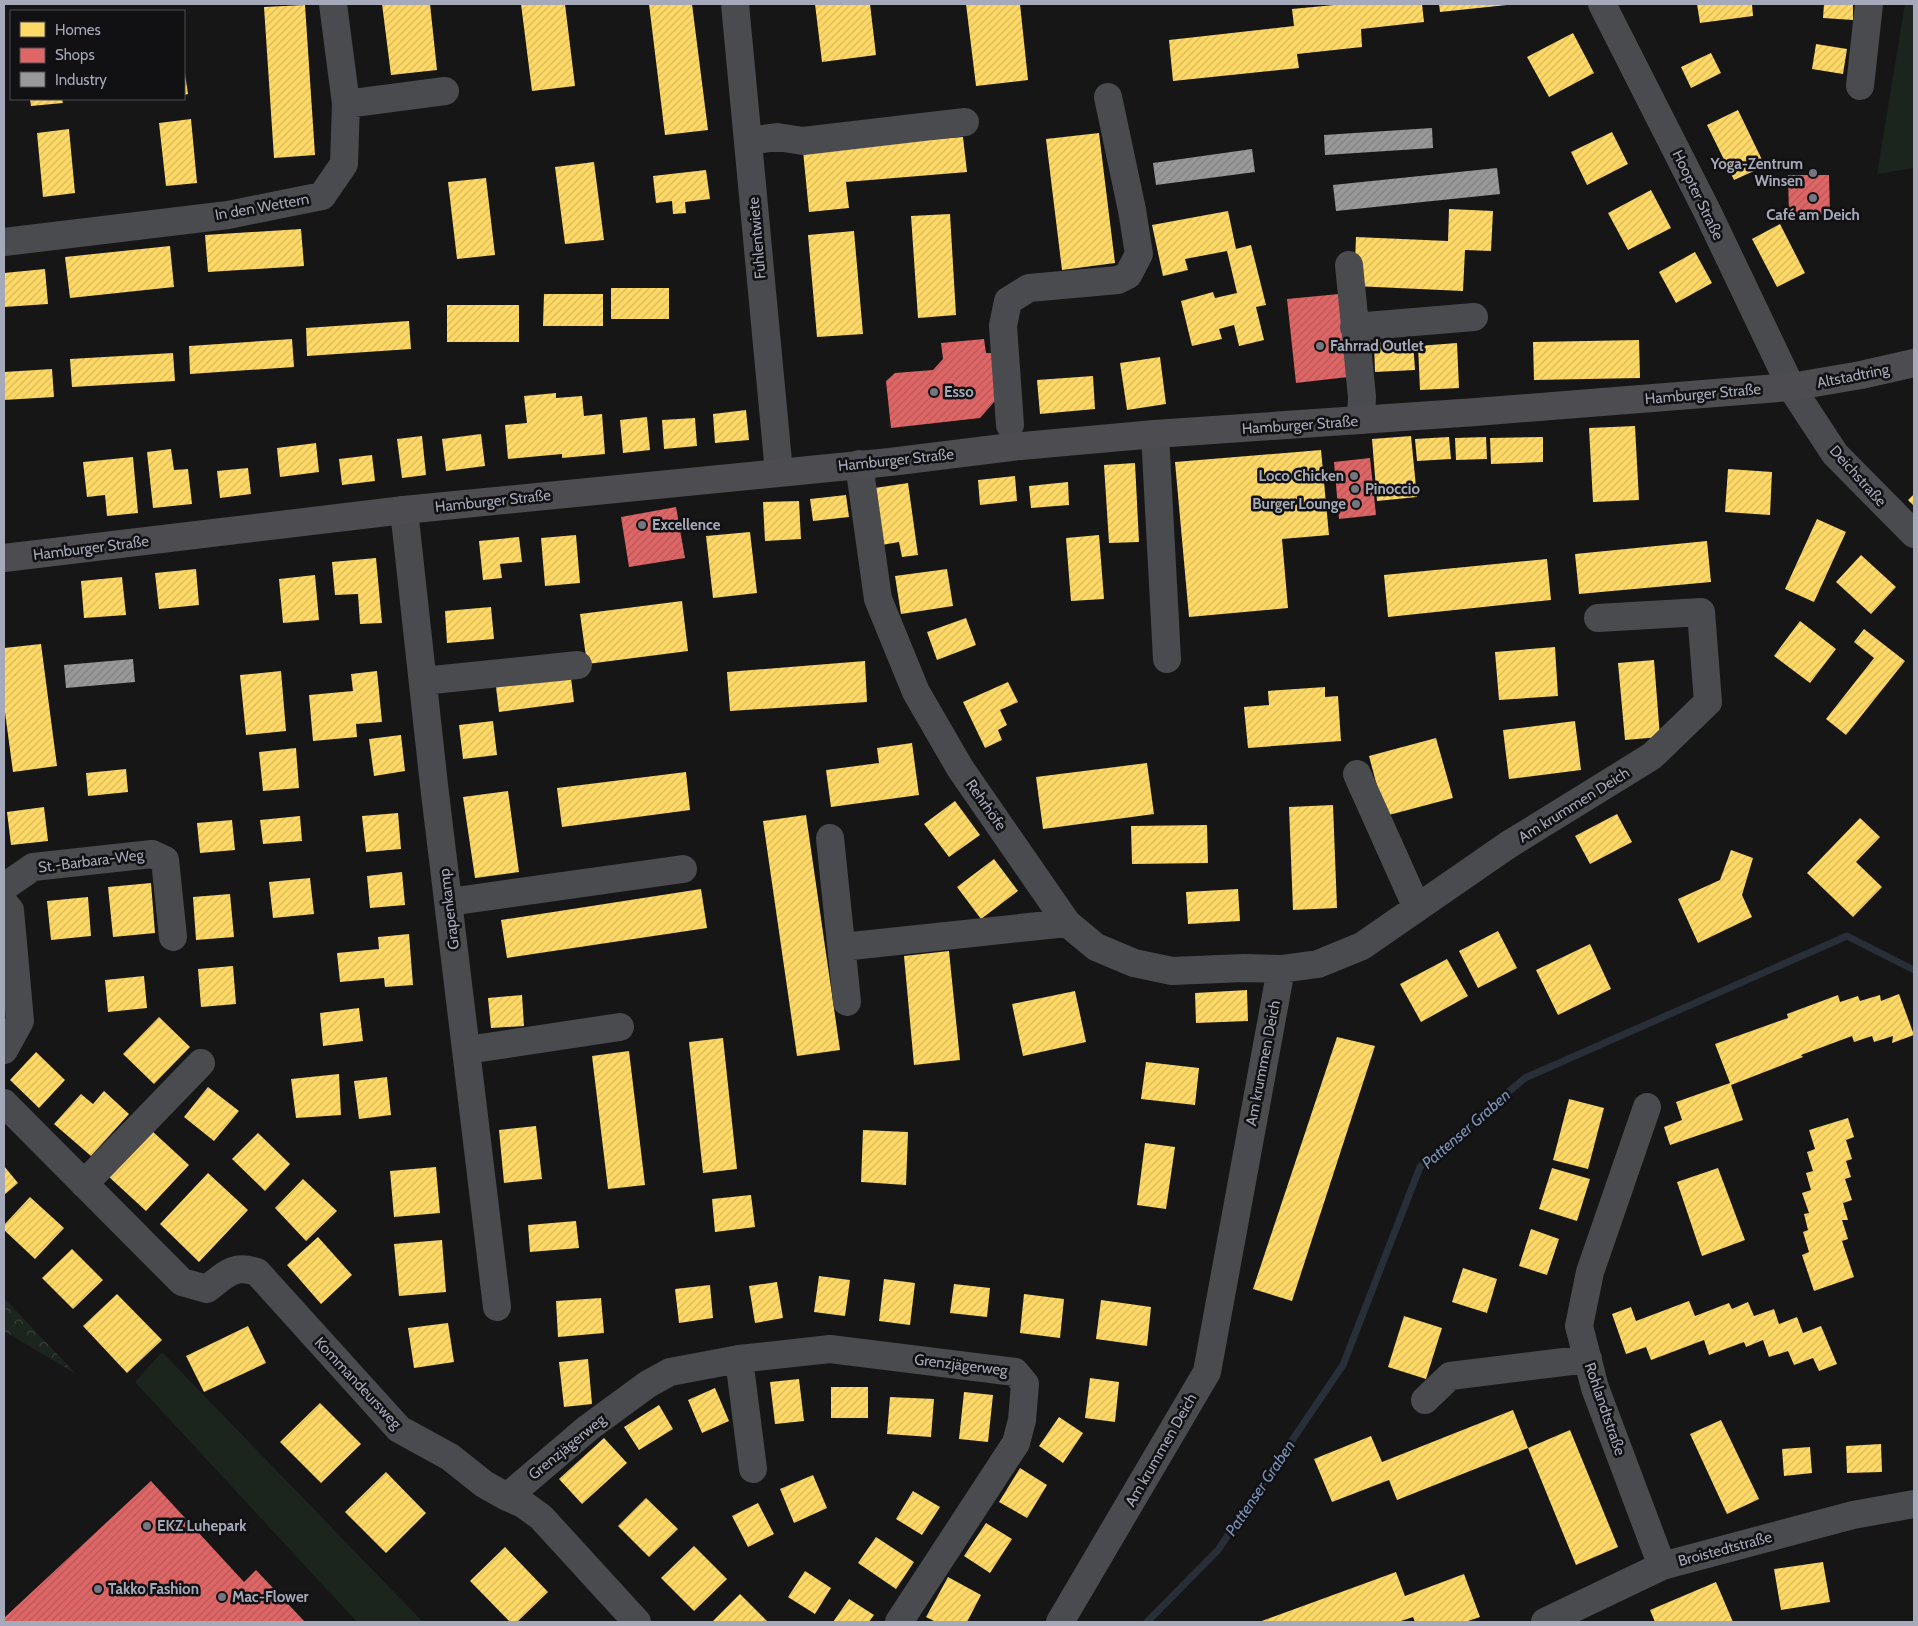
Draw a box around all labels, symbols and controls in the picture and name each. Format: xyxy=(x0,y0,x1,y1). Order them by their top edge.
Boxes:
legend xyxy=(10,10,185,100)
text: Homes xyxy=(55,21,101,39)
text: Shops xyxy=(55,46,95,64)
text: Industry xyxy=(55,71,107,89)
street label: Hoopter Straße xyxy=(1669,147,1728,243)
place label: Yoga-Zentrum Winsen xyxy=(1709,155,1803,190)
marker: Yoga-Zentrum Winsen xyxy=(1807,167,1819,179)
street label: In den Wettern xyxy=(213,190,311,224)
marker: Café am Deich xyxy=(1807,192,1819,204)
street label: Fuhlentwiete xyxy=(744,196,770,280)
place label: Café am Deich xyxy=(1766,206,1860,224)
place label: Fahrrad Outlet xyxy=(1330,337,1424,355)
marker: Fahrrad Outlet xyxy=(1314,340,1326,352)
street label: Altstadtring xyxy=(1815,360,1891,392)
street label: Hamburger Straße xyxy=(1644,380,1762,408)
place label: Esso xyxy=(944,383,974,401)
marker: Esso xyxy=(928,386,940,398)
street label: Hamburger Straße xyxy=(1241,412,1359,438)
street label: Deichstraße xyxy=(1826,442,1890,510)
street label: Hamburger Straße xyxy=(837,445,955,475)
place label: Loco Chicken xyxy=(1259,467,1344,485)
marker: Loco Chicken xyxy=(1348,470,1360,482)
place label: Pinoccio xyxy=(1365,480,1420,498)
marker: Pinoccio xyxy=(1349,483,1361,495)
street label: Hamburger Straße xyxy=(434,486,552,516)
place label: Burger Lounge xyxy=(1252,495,1346,513)
marker: Burger Lounge xyxy=(1350,498,1362,510)
place label: Excellence xyxy=(652,516,721,534)
marker: Excellence xyxy=(636,519,648,531)
street label: Hamburger Straße xyxy=(32,532,150,564)
street label: Am krummen Deich xyxy=(1515,764,1633,846)
street label: Rehrhöfe xyxy=(962,776,1010,834)
street label: St.-Barbara-Weg xyxy=(37,846,145,876)
street label: Grapenkamp xyxy=(435,867,463,951)
street label: Am krummen Deich xyxy=(1242,999,1284,1127)
water label: Pattenser Graben xyxy=(1418,1085,1514,1173)
street label: Kommandeursweg xyxy=(311,1333,405,1433)
street label: Grenzjägerweg xyxy=(913,1350,1009,1380)
street label: Rohlandtstraße xyxy=(1581,1360,1629,1458)
street label: Am krummen Deich xyxy=(1121,1390,1201,1510)
street label: Grenzjägerweg xyxy=(525,1410,610,1484)
water label: Pattenser Graben xyxy=(1221,1437,1299,1539)
place label: EKZ Luhepark xyxy=(157,1517,247,1535)
marker: EKZ Luhepark xyxy=(141,1520,153,1532)
street label: Broistedtstraße xyxy=(1676,1528,1774,1570)
place label: Takko Fashion xyxy=(108,1580,199,1598)
marker: Takko Fashion xyxy=(92,1583,104,1595)
place label: Mac-Flower xyxy=(232,1588,309,1606)
marker: Mac-Flower xyxy=(216,1591,228,1603)

